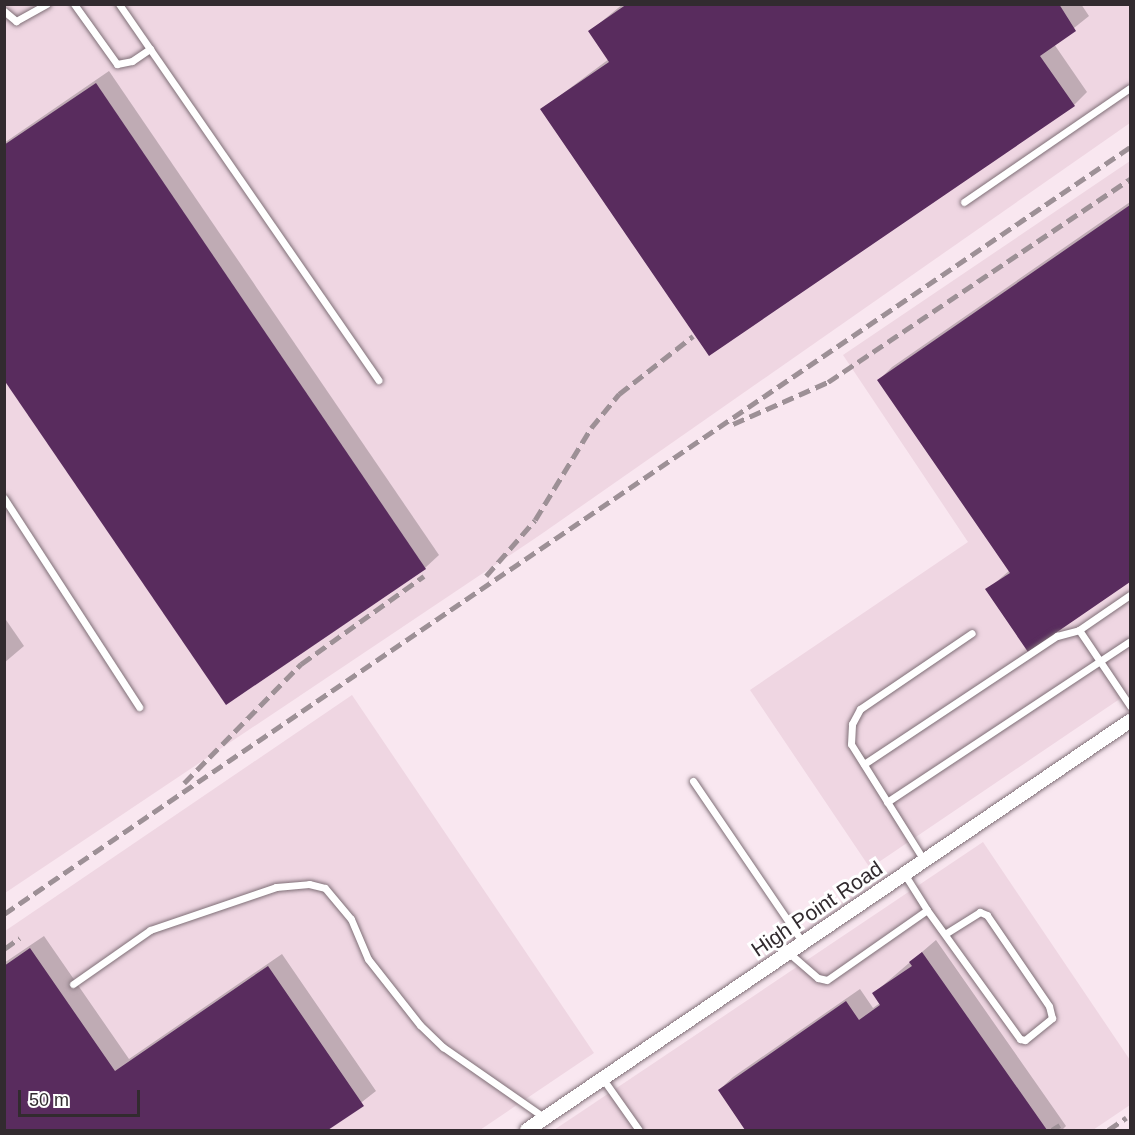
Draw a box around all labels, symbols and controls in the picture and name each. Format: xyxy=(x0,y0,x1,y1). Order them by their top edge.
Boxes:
street label: High Point Road xyxy=(747,856,887,962)
scale bar xyxy=(21,1078,142,1116)
text: 50 m xyxy=(29,1090,69,1110)

